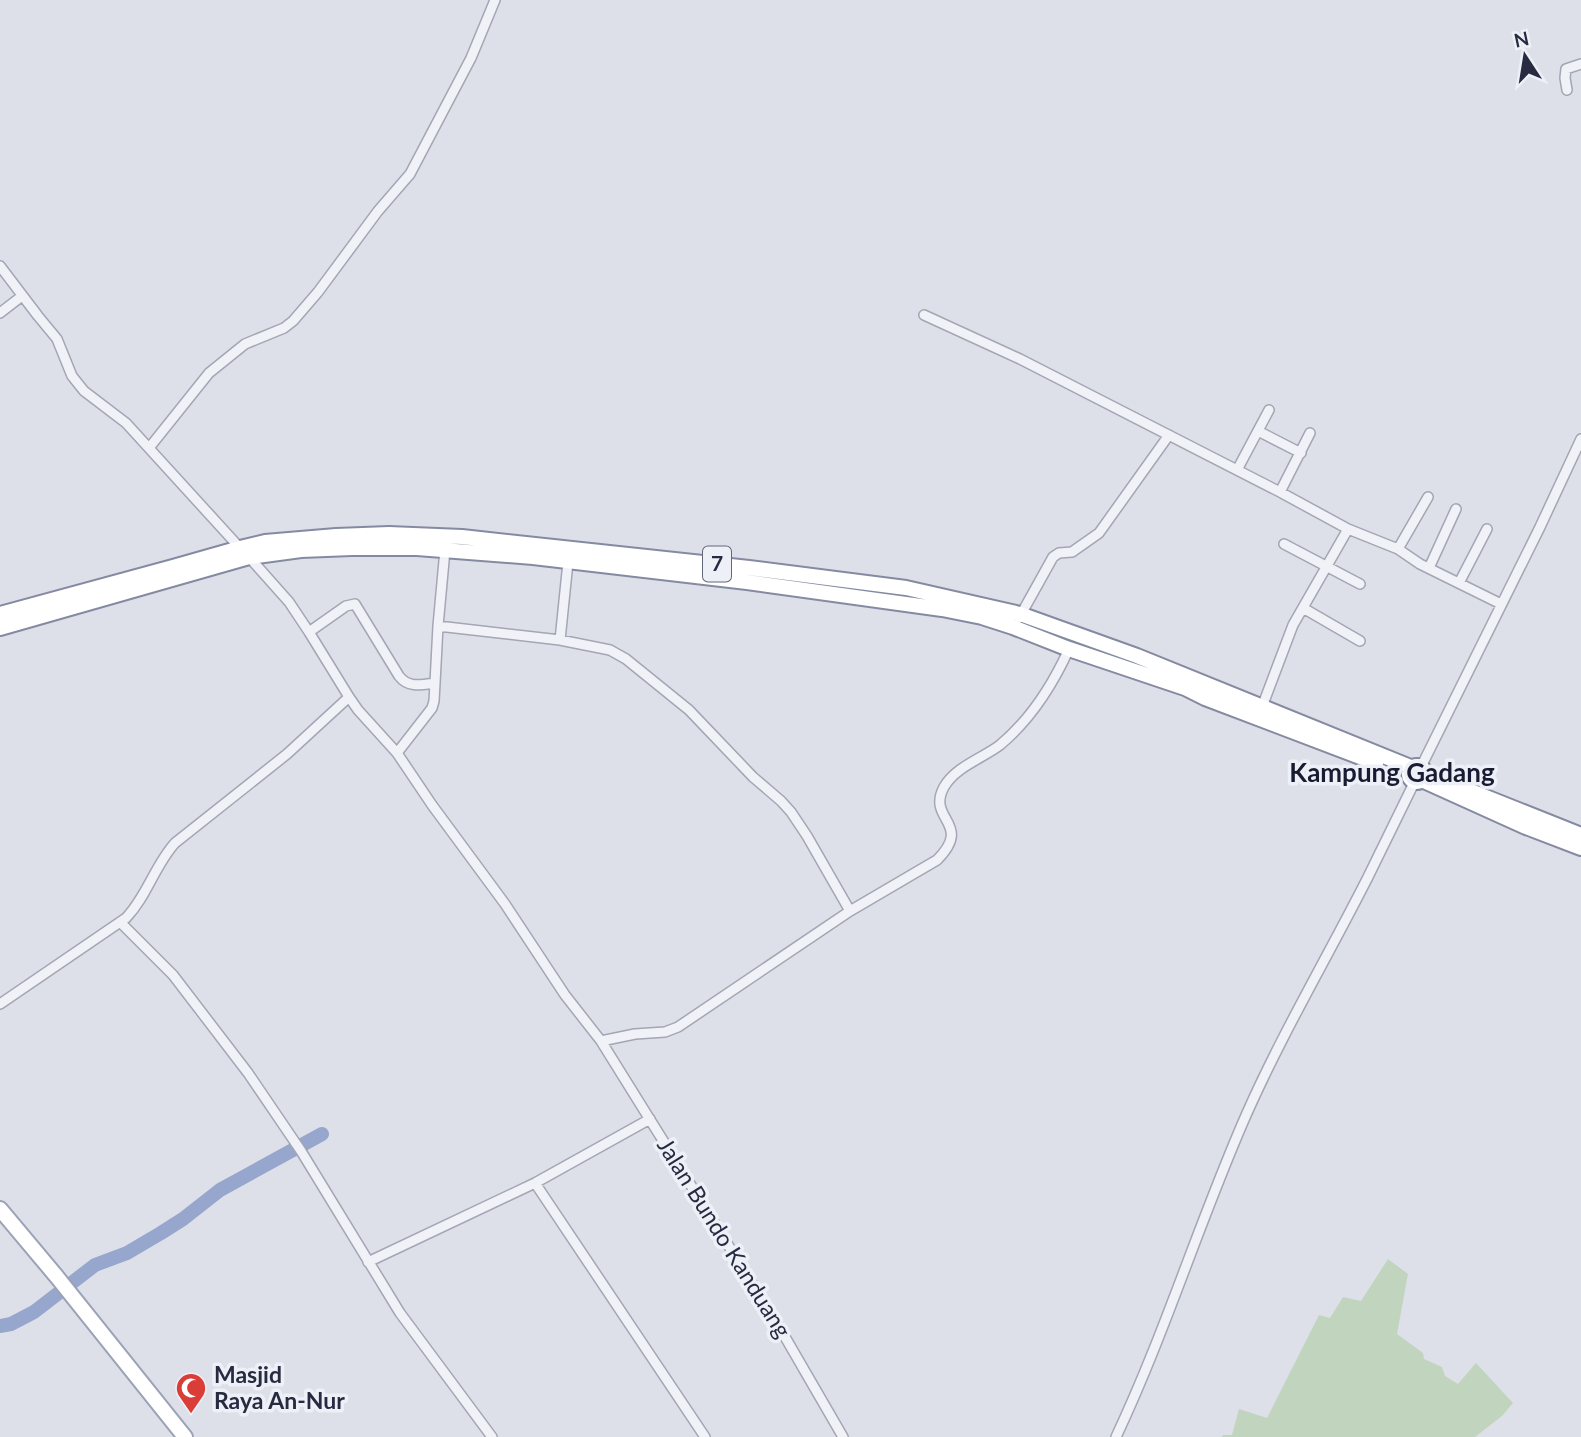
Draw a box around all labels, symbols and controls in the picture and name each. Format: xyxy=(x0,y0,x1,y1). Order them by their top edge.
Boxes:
north arrow xyxy=(1490,21,1560,91)
text: N xyxy=(1512,26,1531,52)
road number: 7 xyxy=(703,546,731,582)
district label: Kampung Gadang xyxy=(1289,756,1495,788)
street label: Jalan Bundo Kanduang xyxy=(652,1133,798,1342)
place label: Masjid Raya An-Nur xyxy=(214,1360,345,1414)
mosque icon: Masjid Raya An-Nur xyxy=(174,1371,208,1415)

